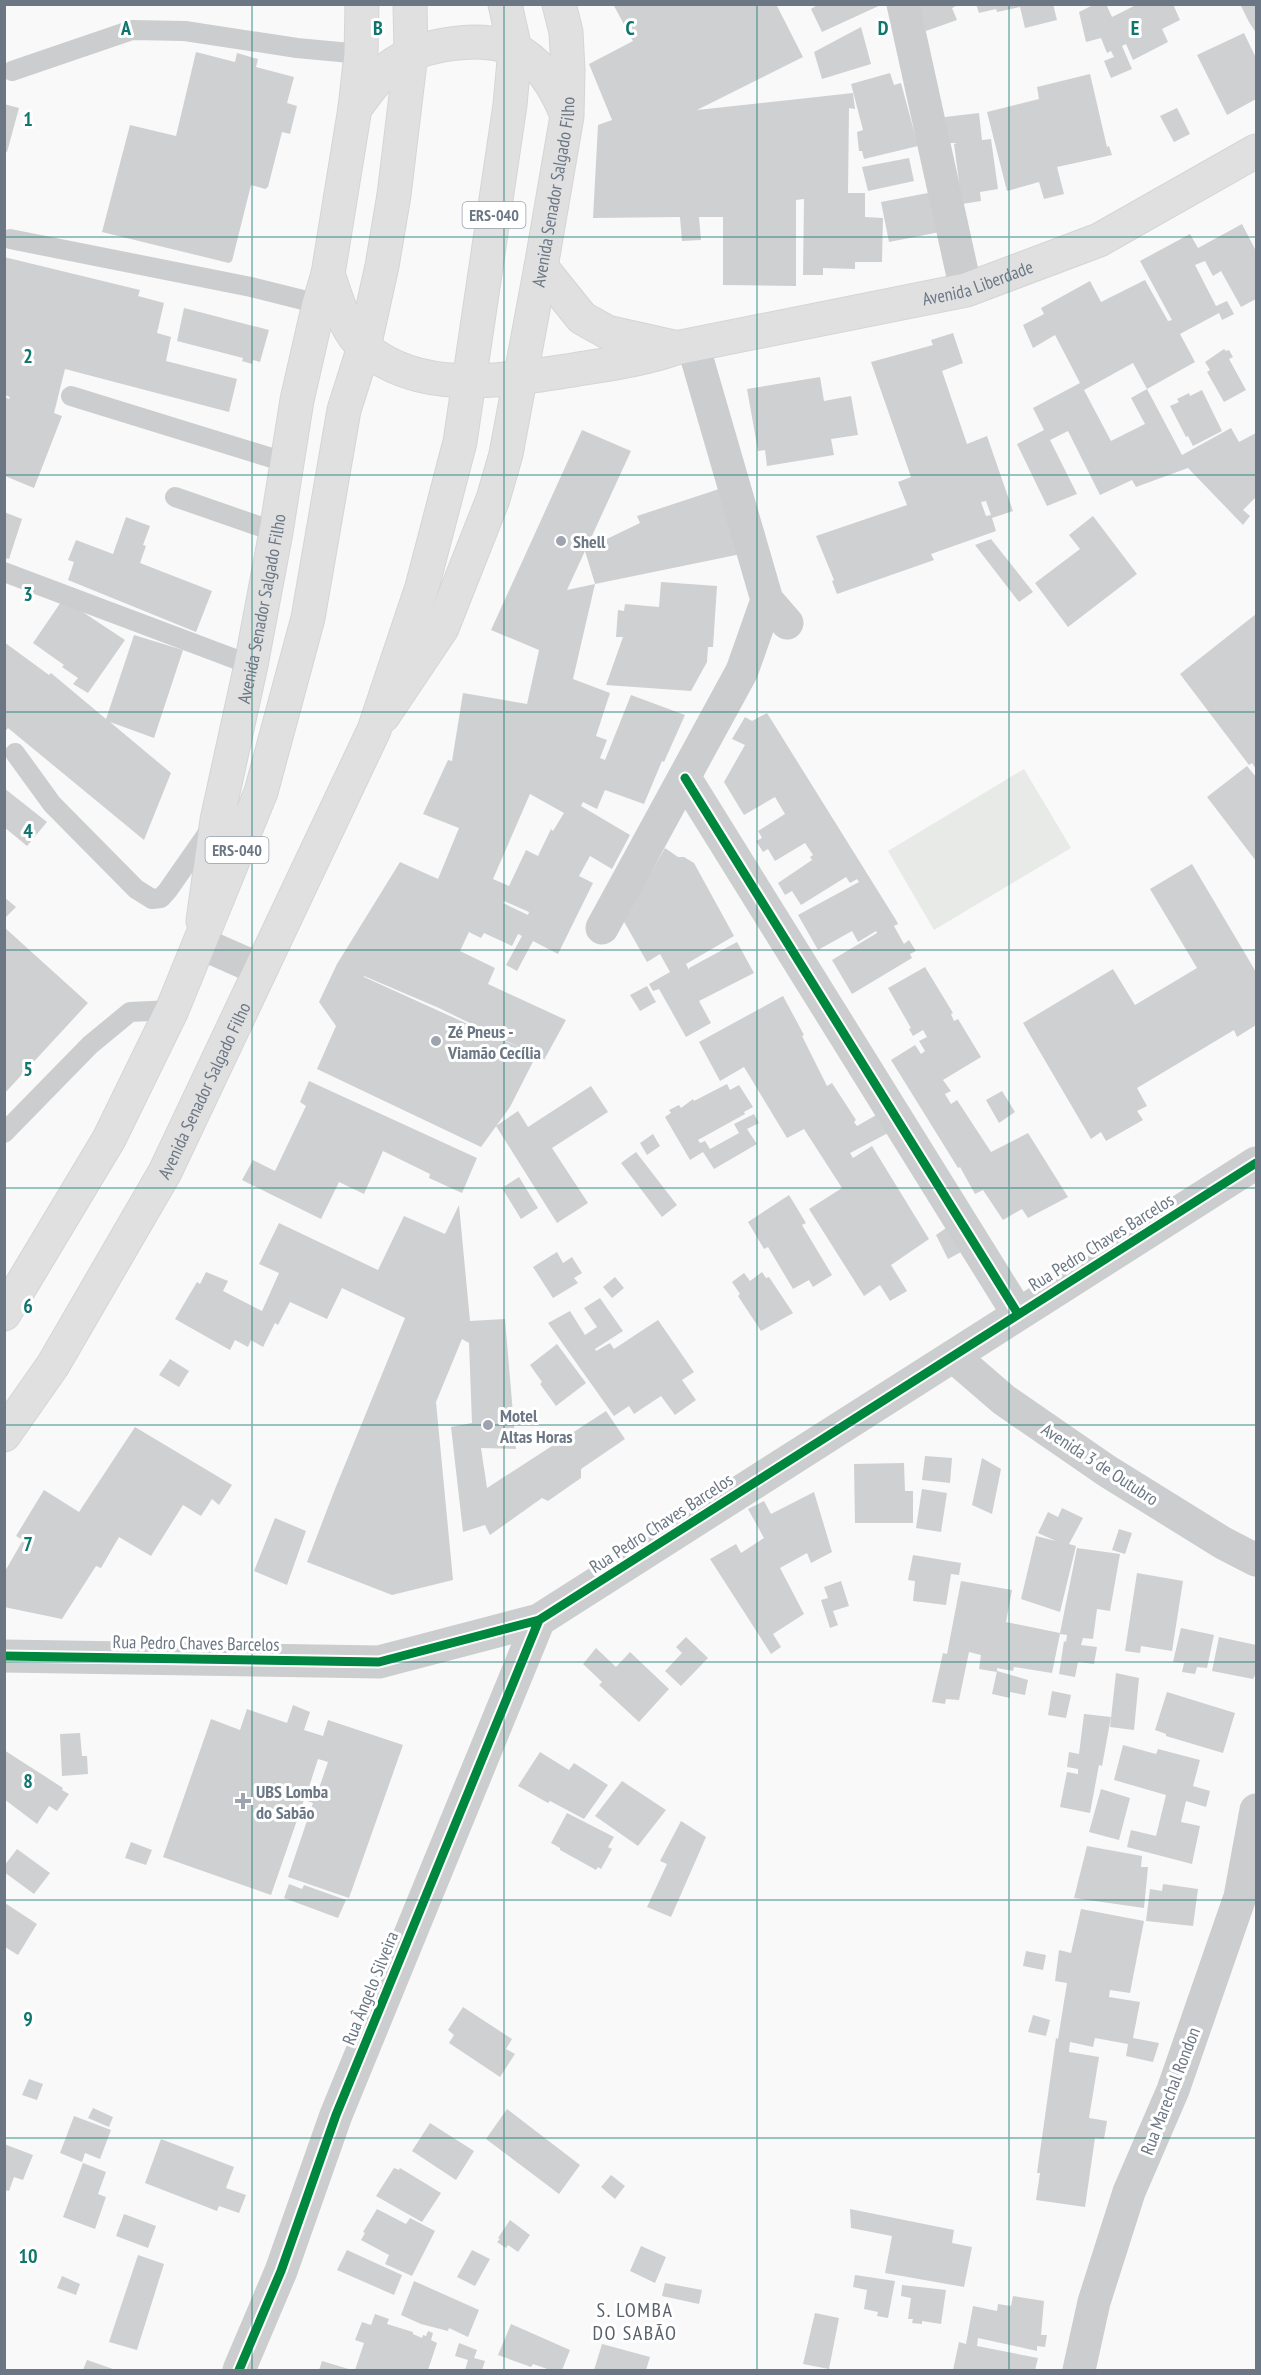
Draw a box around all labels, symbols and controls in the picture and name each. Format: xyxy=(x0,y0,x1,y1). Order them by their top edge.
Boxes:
text: A xyxy=(120,15,132,41)
text: B xyxy=(373,15,383,41)
text: C xyxy=(625,15,635,41)
text: D xyxy=(878,15,889,41)
text: E xyxy=(1131,15,1139,41)
street label: Avenida Senador Salgado Filho xyxy=(526,96,579,289)
text: 1 xyxy=(23,106,33,132)
road number: ERS-040 xyxy=(462,202,526,228)
street label: Avenida Liberdade xyxy=(920,254,1036,310)
text: 2 xyxy=(23,343,33,369)
street label: Avenida Senador Salgado Filho xyxy=(231,512,290,705)
place label: Shell xyxy=(573,530,606,553)
marker: Shell xyxy=(554,534,568,548)
text: 3 xyxy=(23,581,33,607)
text: 4 xyxy=(23,818,33,844)
road number: ERS-040 xyxy=(206,837,268,863)
street label: Avenida Senador Salgado Filho xyxy=(152,998,255,1183)
place label: Zé Pneus - Viamão Cecília xyxy=(447,1020,541,1064)
marker: Zé Pneus - Viamão Cecília xyxy=(429,1034,443,1048)
text: 5 xyxy=(23,1056,33,1082)
street label: Rua Pedro Chaves Barcelos xyxy=(1024,1188,1178,1296)
text: 6 xyxy=(23,1293,33,1319)
place label: Motel Altas Horas xyxy=(499,1404,573,1448)
marker: Motel Altas Horas xyxy=(481,1418,495,1432)
street label: Avenida 3 de Outubro xyxy=(1037,1418,1163,1511)
street label: Rua Pedro Chaves Barcelos xyxy=(585,1468,737,1578)
text: 7 xyxy=(23,1531,33,1557)
street label: Rua Pedro Chaves Barcelos xyxy=(112,1630,280,1656)
text: 8 xyxy=(23,1768,33,1794)
place label: UBS Lomba do Sabão xyxy=(256,1780,328,1824)
marker: UBS Lomba do Sabão xyxy=(234,1792,252,1810)
street label: Rua Ângelo Silveira xyxy=(337,1928,403,2048)
text: 9 xyxy=(23,2006,33,2032)
street label: Rua Marechal Rondon xyxy=(1135,2024,1205,2158)
text: 10 xyxy=(18,2243,38,2269)
district label: S. LOMBA DO SABÃO xyxy=(592,2297,678,2346)

